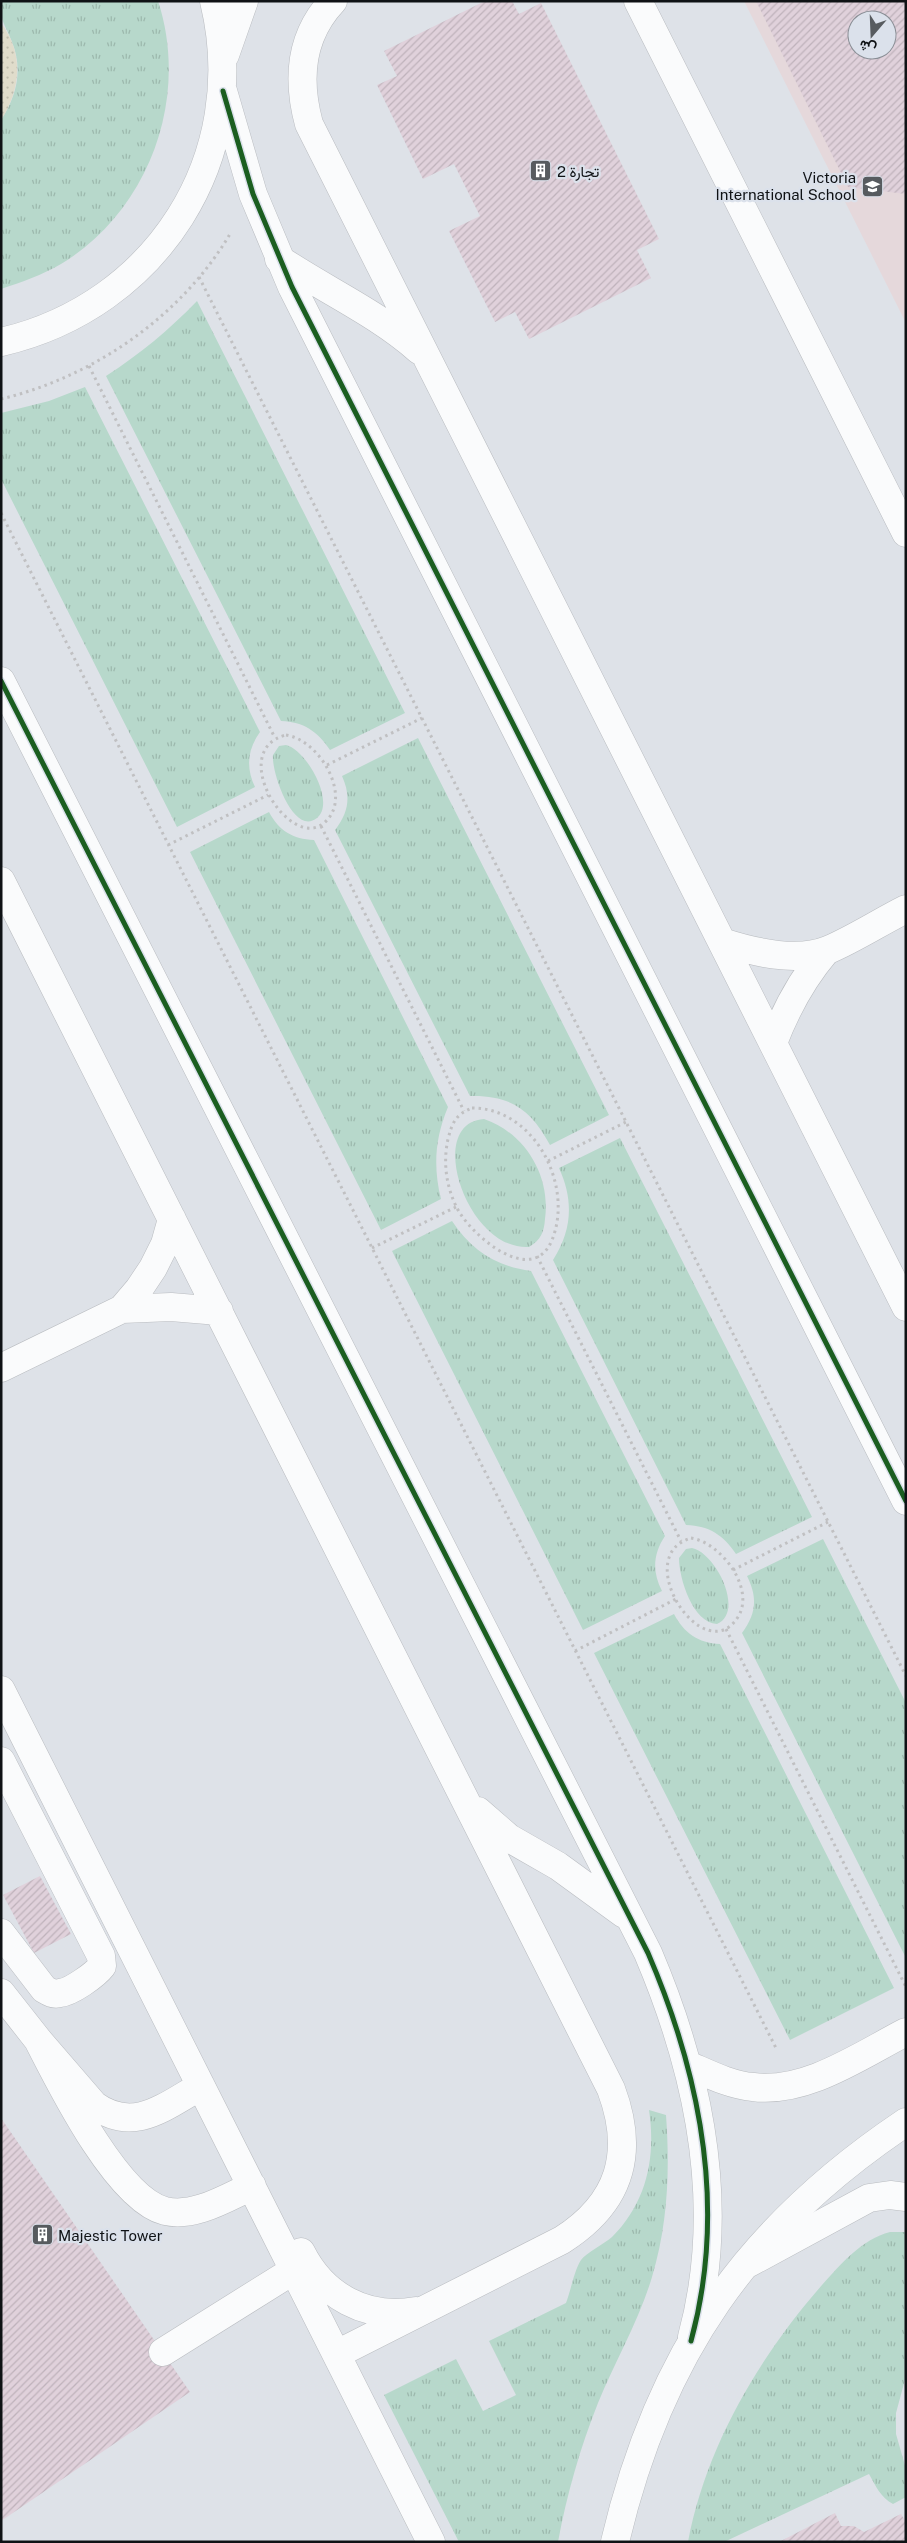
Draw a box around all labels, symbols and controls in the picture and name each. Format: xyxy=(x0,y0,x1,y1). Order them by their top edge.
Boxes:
north arrow xyxy=(847,10,897,60)
text: ش xyxy=(857,36,879,58)
building icon: تجارة 2 xyxy=(529,159,553,183)
place label: تجارة 2 xyxy=(557,163,600,181)
place label: Victoria International School xyxy=(715,169,856,203)
school or university icon: Victoria International School xyxy=(860,174,884,198)
building icon: Majestic Tower xyxy=(30,2223,54,2247)
place label: Majestic Tower xyxy=(58,2227,163,2244)

